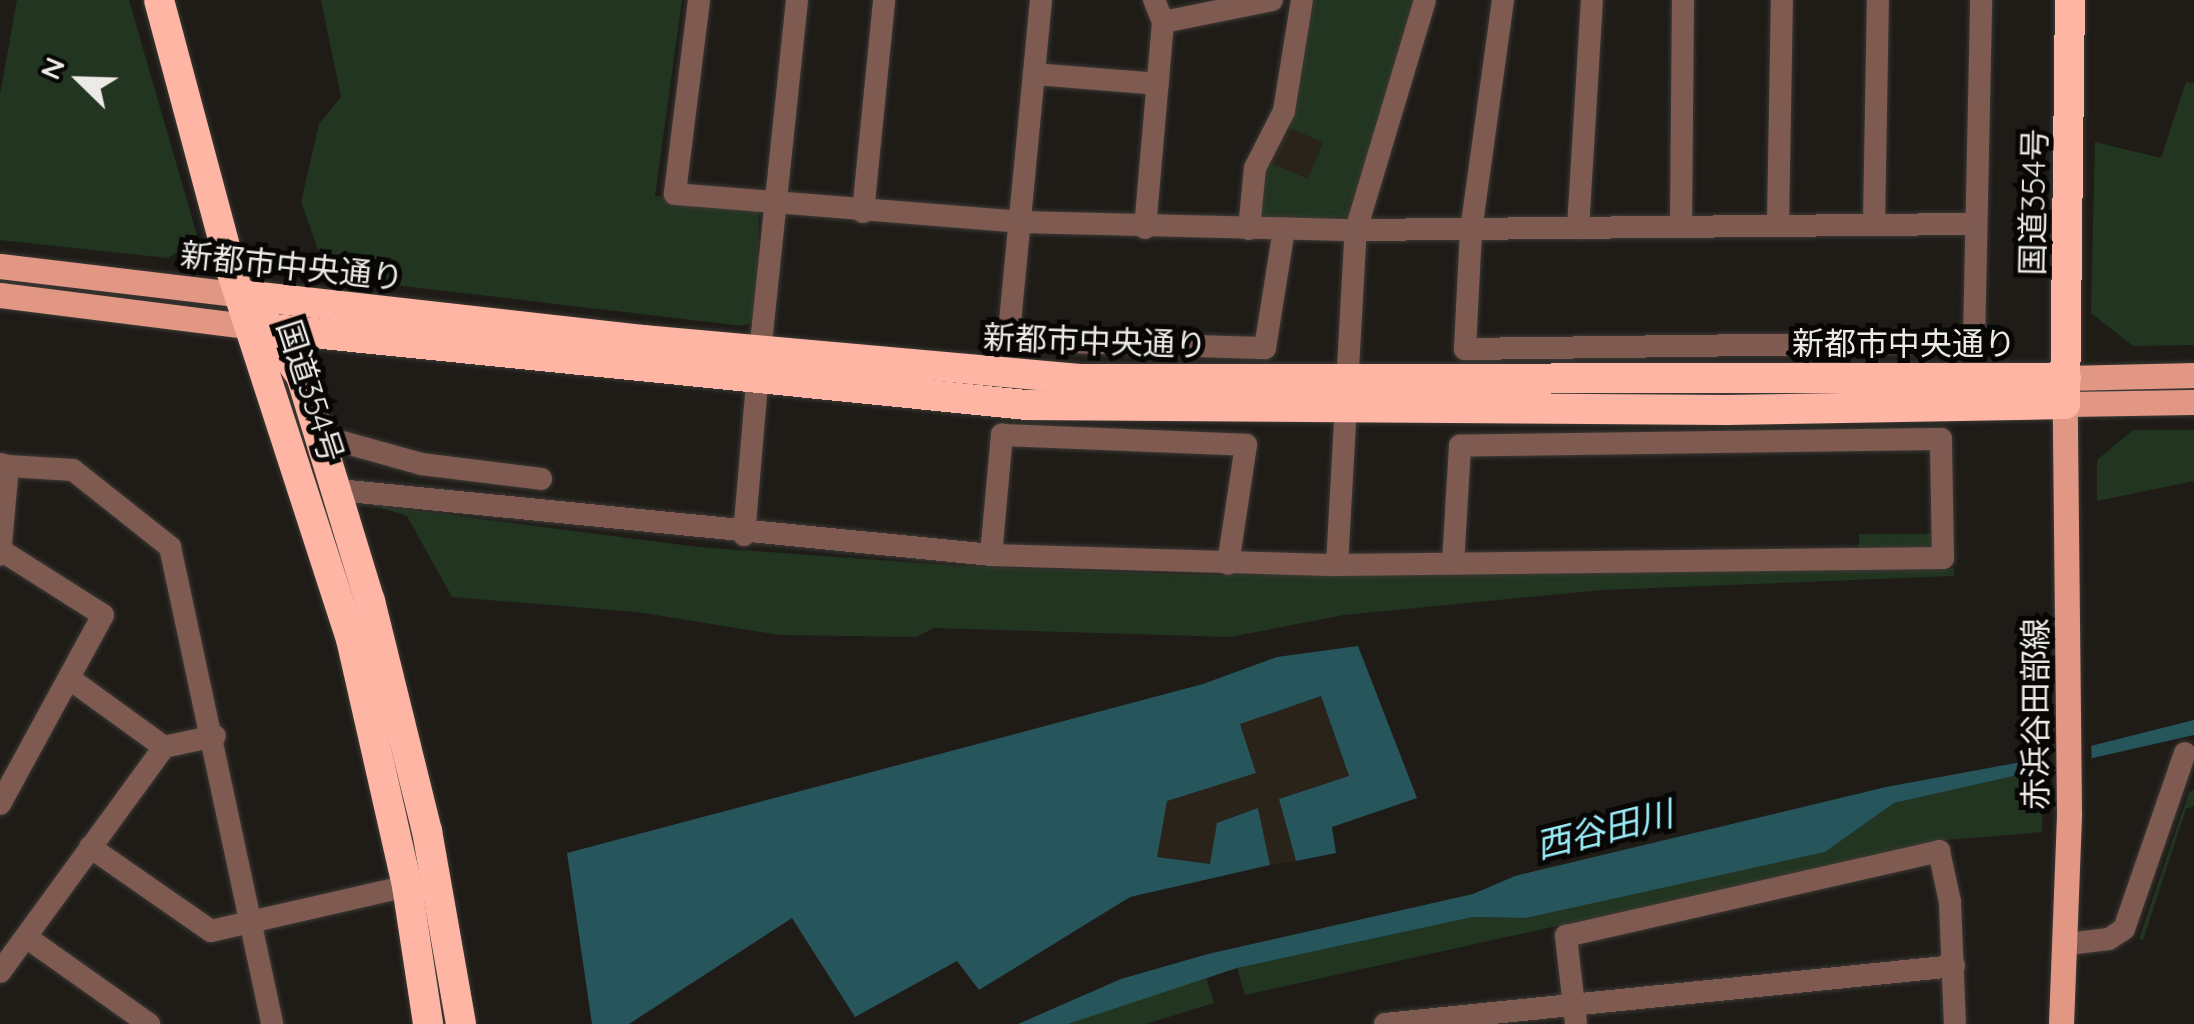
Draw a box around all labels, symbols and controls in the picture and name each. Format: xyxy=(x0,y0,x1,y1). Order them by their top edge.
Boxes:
north arrow xyxy=(30,30,130,130)
text: N xyxy=(32,52,72,84)
street label: 国道354号 xyxy=(2013,128,2053,276)
street label: 新都市中央通り xyxy=(179,235,405,297)
street label: 国道354号 xyxy=(270,315,352,467)
street label: 新都市中央通り xyxy=(982,318,1208,364)
street label: 新都市中央通り xyxy=(1792,324,2016,362)
street label: 赤浜谷田部線 xyxy=(2016,618,2054,810)
water label: 西谷田川 xyxy=(1531,792,1677,866)

